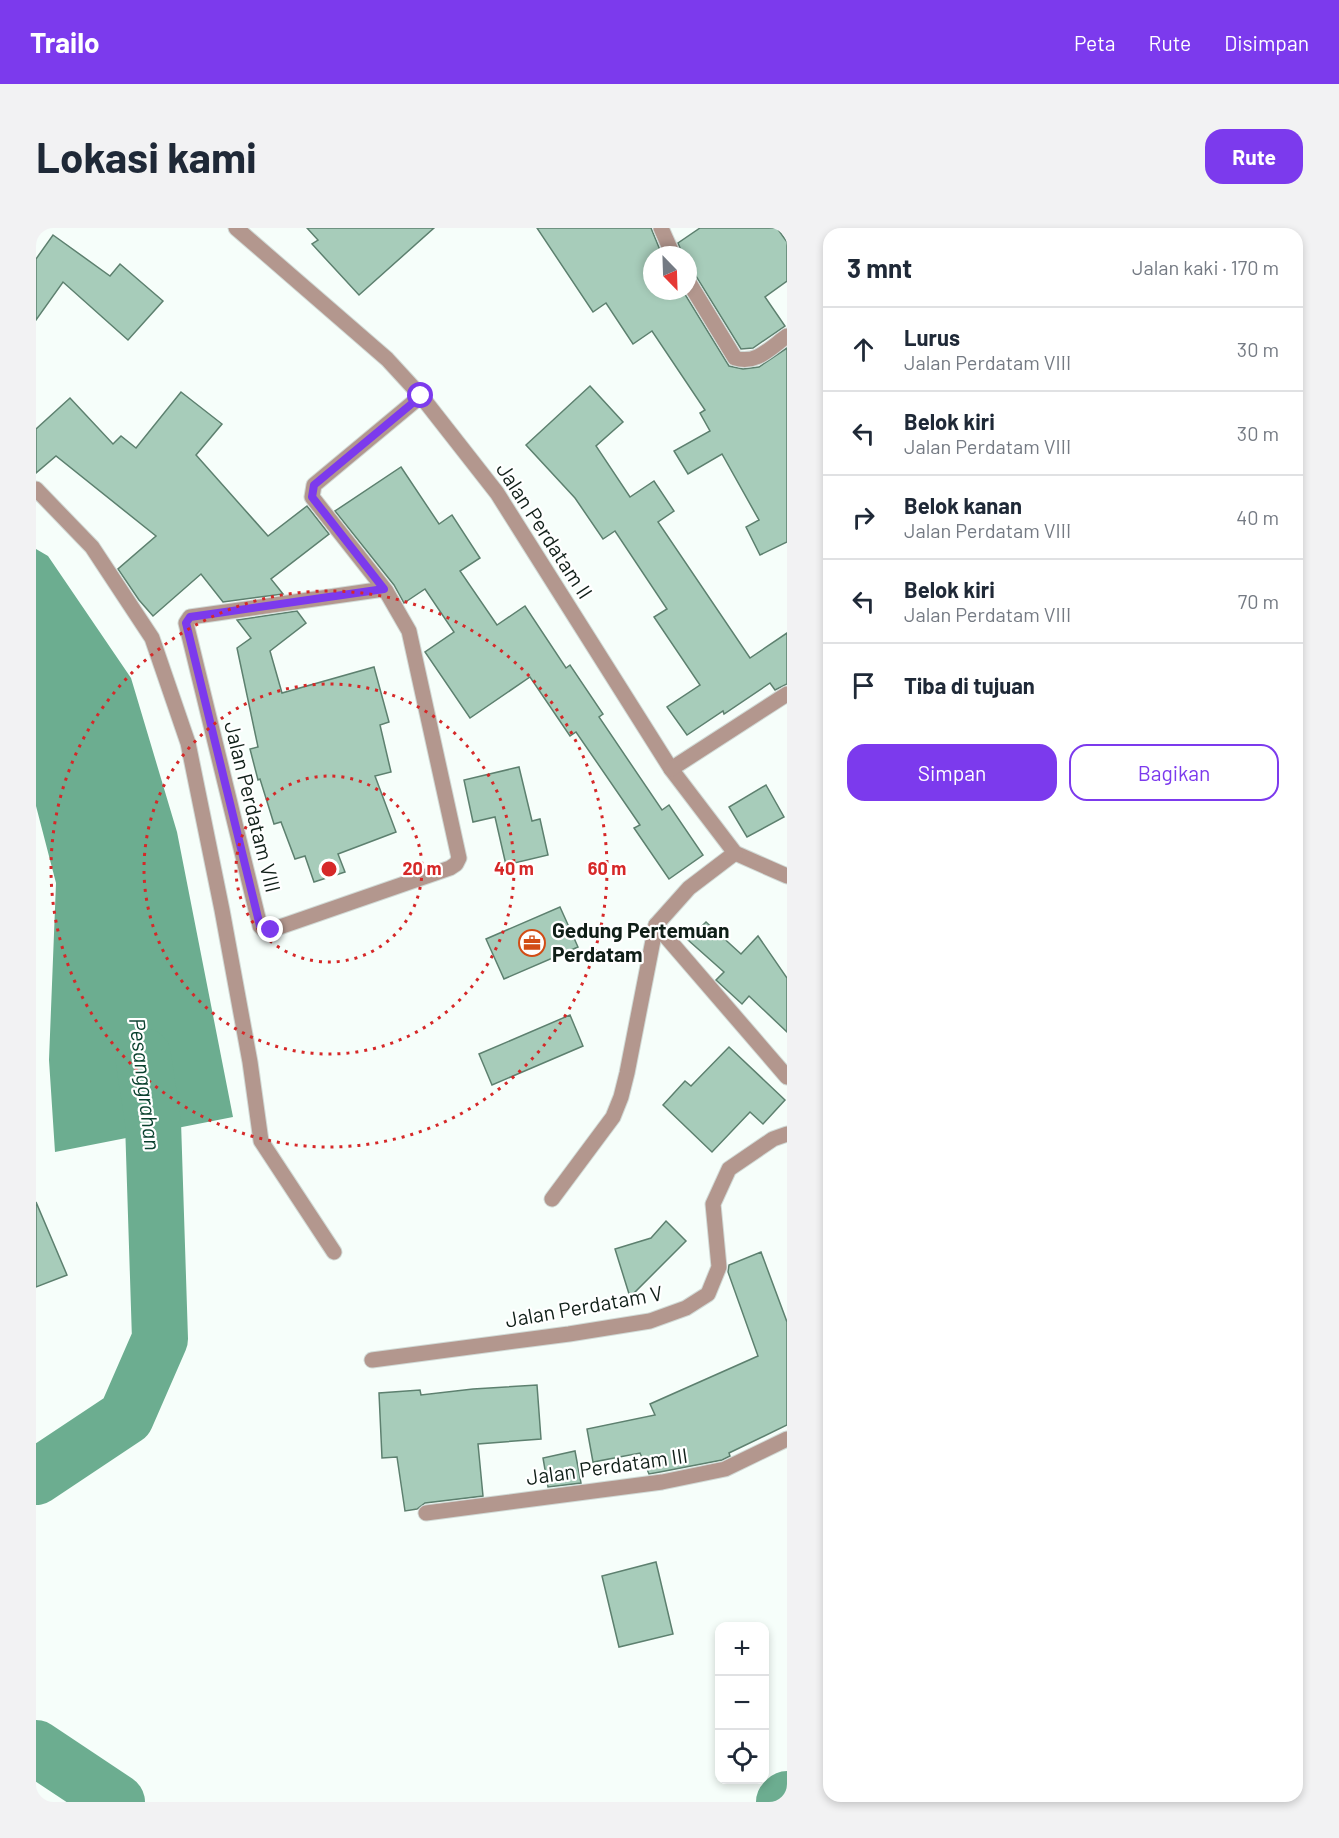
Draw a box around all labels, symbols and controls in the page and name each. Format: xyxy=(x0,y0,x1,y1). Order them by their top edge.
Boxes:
text: Trailo xyxy=(30,25,100,59)
text: Peta xyxy=(1074,30,1116,55)
text: Rute xyxy=(1149,30,1191,55)
text: Disimpan xyxy=(1224,30,1309,55)
button: Rute xyxy=(1205,129,1303,184)
text: Lokasi kami xyxy=(36,131,257,181)
north arrow xyxy=(643,246,697,300)
text: 3 mnt xyxy=(847,252,912,283)
text: Jalan kaki · 170 m xyxy=(1132,255,1279,279)
text: Lurus xyxy=(904,324,960,350)
icon: ahead xyxy=(847,333,880,366)
text: 30 m xyxy=(1237,337,1279,361)
text: Jalan Perdatam VIII xyxy=(904,350,1071,374)
route start xyxy=(407,382,433,408)
text: Belok kiri xyxy=(904,408,995,434)
icon: left xyxy=(847,417,880,450)
text: 30 m xyxy=(1237,421,1279,445)
text: Jalan Perdatam VIII xyxy=(904,434,1071,458)
street label: Jalan Perdatam II xyxy=(492,457,599,603)
text: Belok kanan xyxy=(904,492,1022,518)
icon: right xyxy=(847,501,880,534)
text: 40 m xyxy=(1236,505,1279,529)
text: Jalan Perdatam VIII xyxy=(904,518,1071,542)
text: Belok kiri xyxy=(904,576,995,602)
icon: left xyxy=(847,585,880,618)
text: 70 m xyxy=(1238,589,1279,613)
text: Jalan Perdatam VIII xyxy=(904,602,1071,626)
icon: arrive xyxy=(847,669,880,702)
text: Tiba di tujuan xyxy=(904,672,1035,698)
street label: Jalan Perdatam VIII xyxy=(220,718,287,895)
button: Simpan xyxy=(847,744,1057,801)
button: Bagikan xyxy=(1069,744,1279,801)
text: 20 m xyxy=(403,857,441,879)
text: 40 m xyxy=(494,857,534,879)
text: 60 m xyxy=(588,857,626,879)
centre of rings xyxy=(319,859,339,879)
route end xyxy=(257,916,283,942)
place label: Gedung Pertemuan Perdatam xyxy=(552,917,729,966)
office icon: Gedung Pertemuan Perdatam xyxy=(517,928,547,958)
water label: Pesanggrahan xyxy=(125,1016,167,1152)
street label: Jalan Perdatam V xyxy=(503,1279,664,1332)
street label: Jalan Perdatam III xyxy=(524,1442,689,1489)
map controls xyxy=(715,1622,769,1784)
button: + xyxy=(715,1622,769,1676)
button: − xyxy=(715,1676,769,1730)
button: locate xyxy=(715,1730,769,1784)

